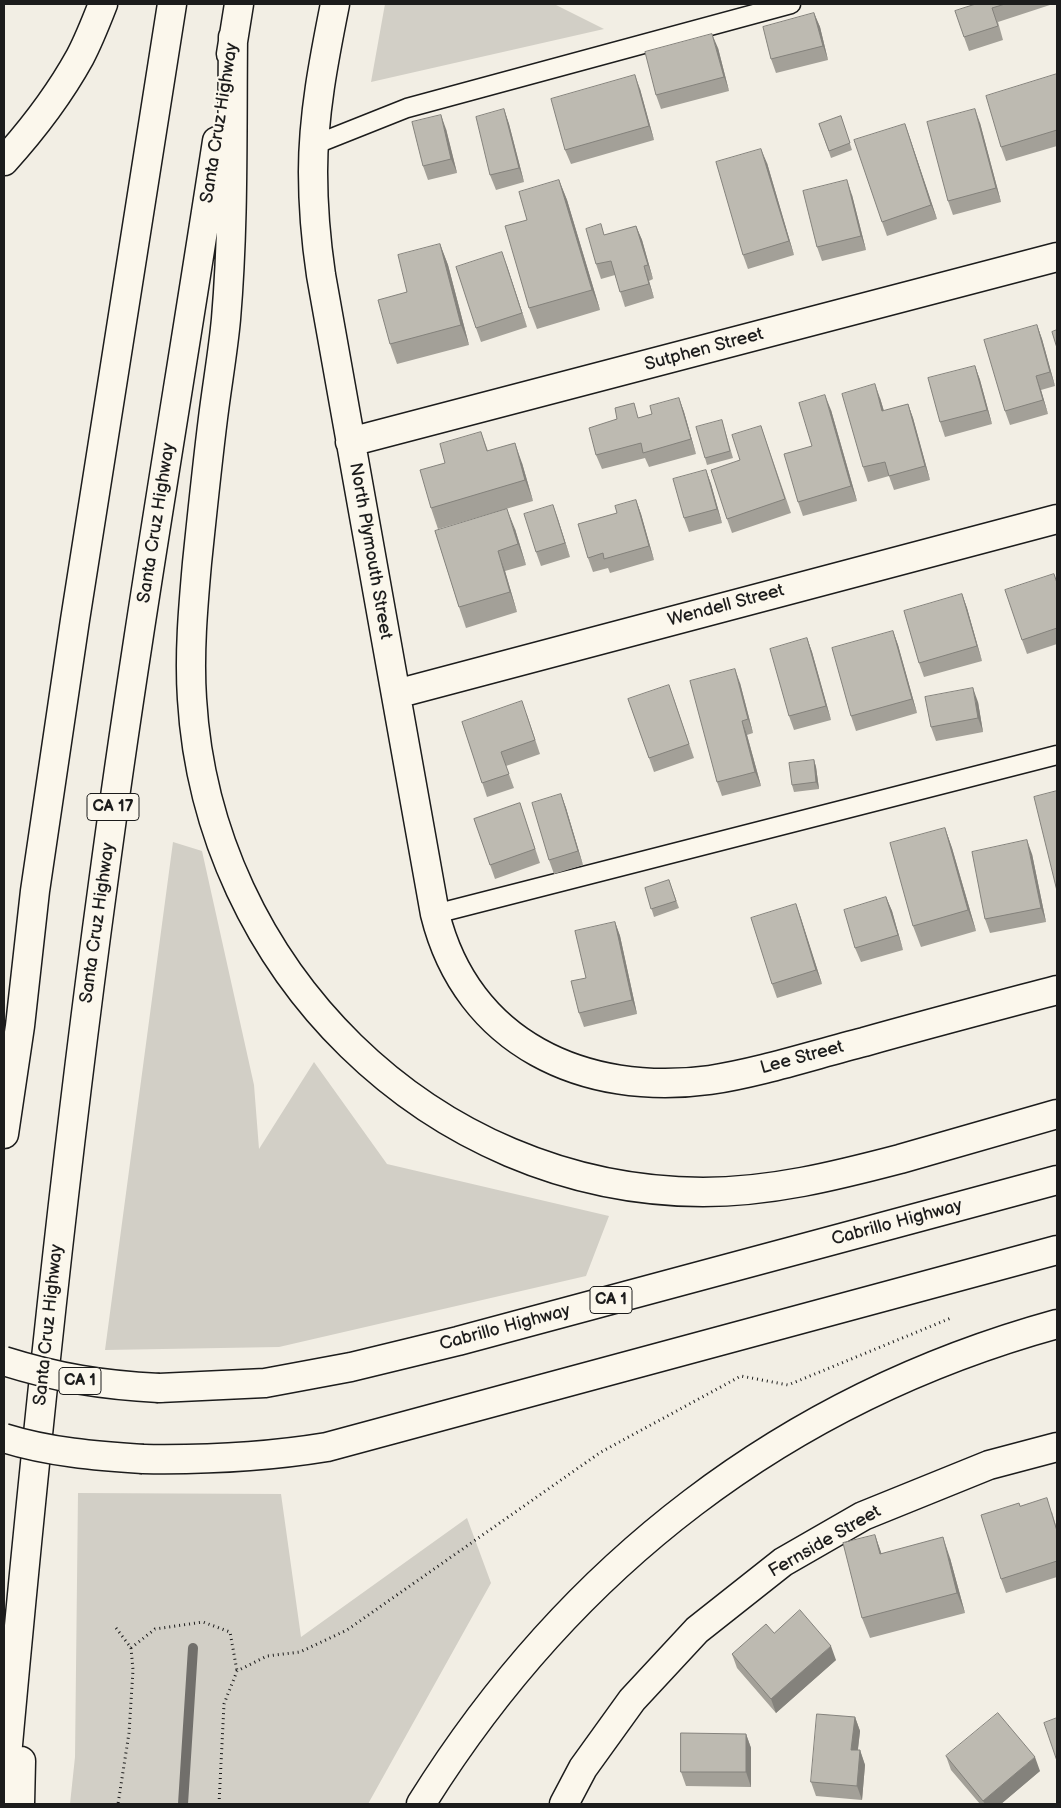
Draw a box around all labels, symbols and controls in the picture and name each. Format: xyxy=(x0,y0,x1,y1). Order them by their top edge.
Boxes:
street label: Santa Cruz Highway xyxy=(197,41,243,205)
street label: Sutphen Street xyxy=(642,324,766,376)
street label: Santa Cruz Highway xyxy=(134,441,180,605)
street label: North Plymouth Street xyxy=(344,461,396,641)
street label: Wendell Street xyxy=(665,580,787,632)
road number: CA 17 xyxy=(87,794,139,820)
street label: Santa Cruz Highway xyxy=(76,841,120,1005)
street label: Lee Street xyxy=(758,1037,846,1079)
street label: Cabrillo Highway xyxy=(829,1195,965,1251)
street label: Santa Cruz Highway xyxy=(30,1243,68,1407)
road number: CA 1 xyxy=(590,1286,632,1314)
street label: Cabrillo Highway xyxy=(437,1300,573,1356)
road number: CA 1 xyxy=(59,1368,101,1394)
street label: Fernside Street xyxy=(765,1501,885,1583)

